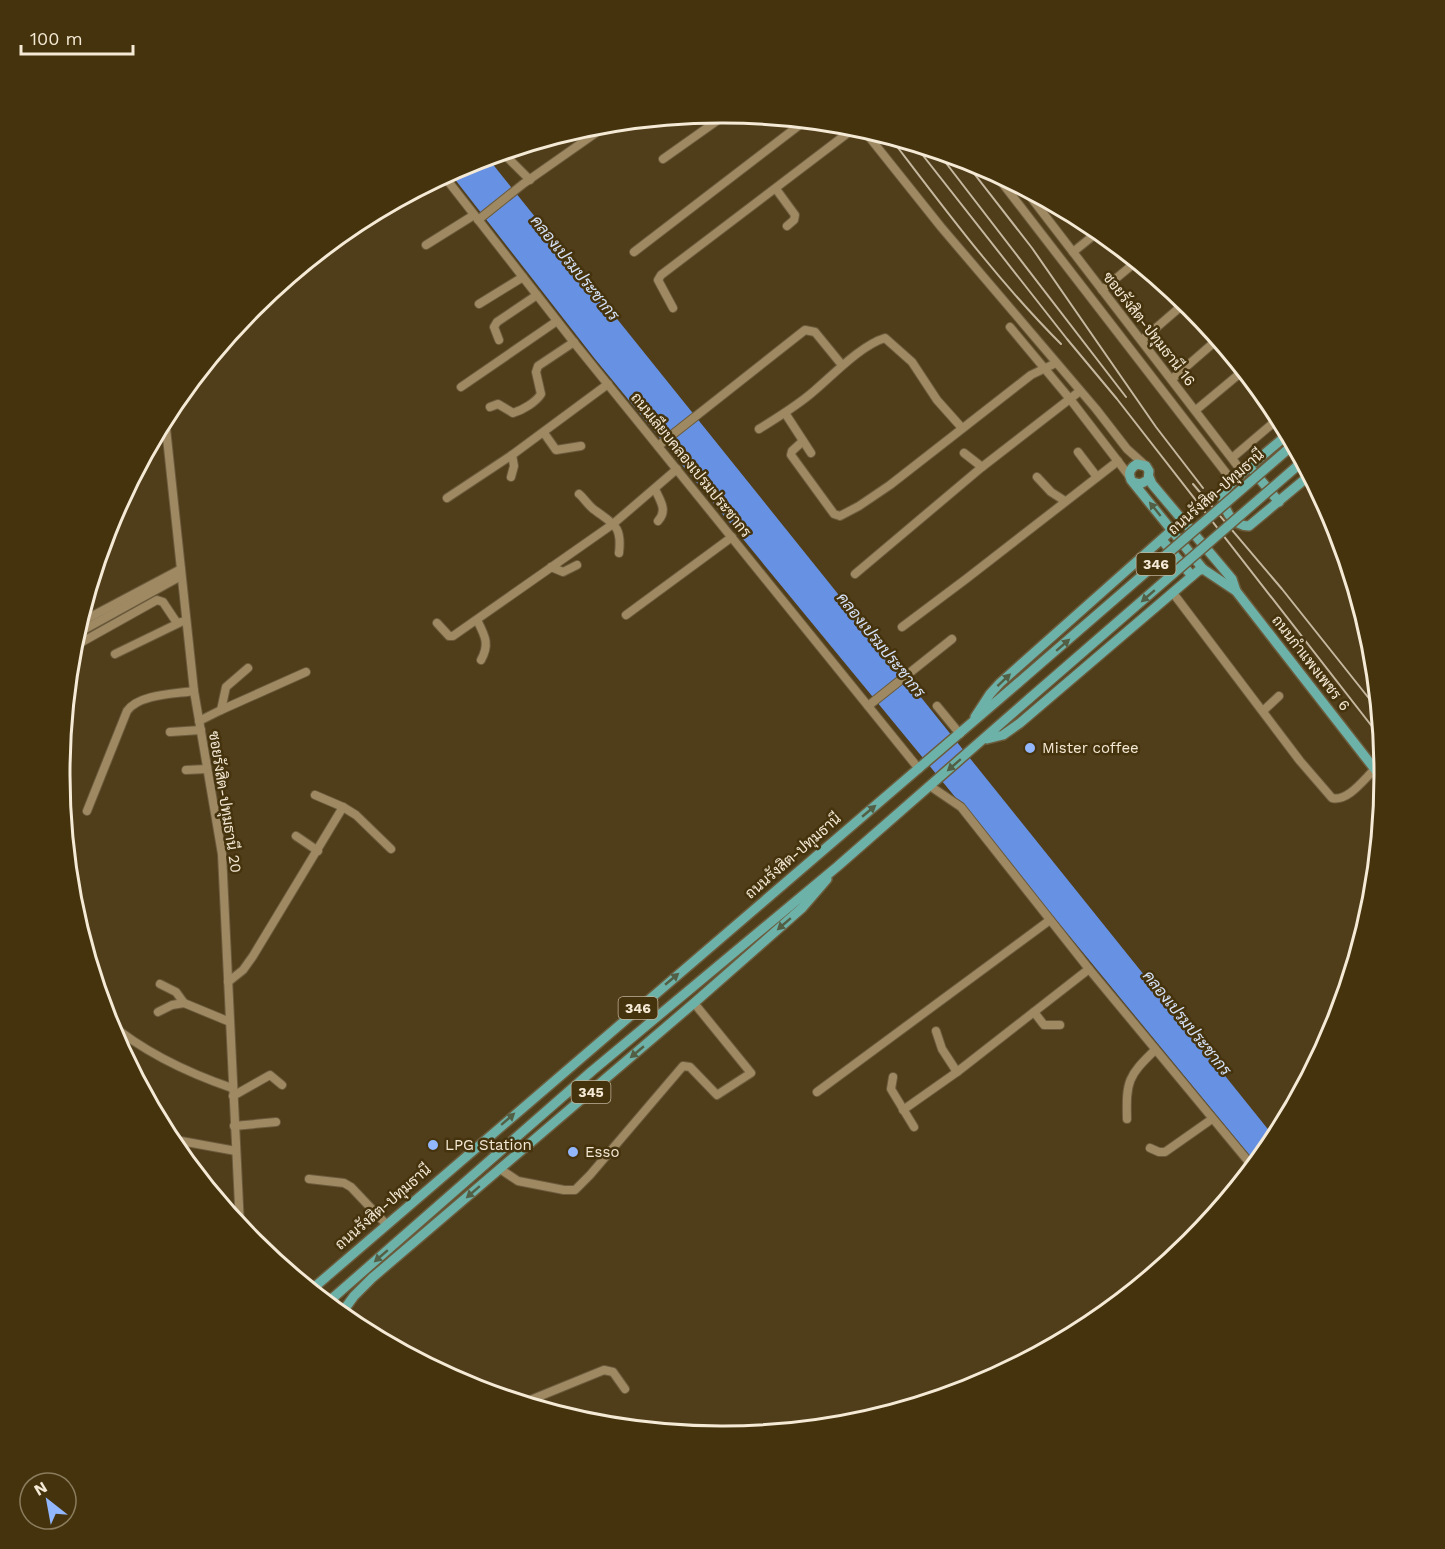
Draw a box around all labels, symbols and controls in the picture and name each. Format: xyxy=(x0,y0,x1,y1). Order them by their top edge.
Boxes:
scale bar xyxy=(21,18,134,56)
text: 100 m xyxy=(30,28,83,49)
water label: คลองเปรมประชากร xyxy=(527,212,624,325)
street label: ซอยรังสิต-ปทุมธานี 16 xyxy=(1097,268,1200,391)
street label: ถนนเลียบคลองเปรมประชากร xyxy=(627,388,756,541)
street label: ถนนรังสิต-ปทุมธานี xyxy=(1164,445,1269,540)
one-way arrow xyxy=(1150,502,1162,517)
road number: 346 xyxy=(1136,553,1176,575)
water label: คลองเปรมประชากร xyxy=(833,589,930,702)
one-way arrow xyxy=(1141,589,1156,602)
street label: ถนนกำแพงเพชร 6 xyxy=(1268,612,1354,714)
one-way arrow xyxy=(1055,639,1070,652)
one-way arrow xyxy=(997,673,1011,687)
street label: ซอยรังสิต-ปทุมธานี 20 xyxy=(203,730,246,874)
place label: Mister coffee xyxy=(1042,739,1139,757)
marker: Mister coffee xyxy=(1023,741,1037,755)
one-way arrow xyxy=(946,759,961,772)
one-way arrow xyxy=(861,805,876,818)
street label: ถนนรังสิต-ปทุมธานี xyxy=(741,809,846,904)
one-way arrow xyxy=(777,917,792,930)
water label: คลองเปรมประชากร xyxy=(1139,967,1236,1080)
one-way arrow xyxy=(664,972,680,985)
road number: 346 xyxy=(618,997,658,1019)
one-way arrow xyxy=(629,1046,645,1059)
road number: 345 xyxy=(572,1081,610,1103)
one-way arrow xyxy=(500,1113,515,1126)
place label: LPG Station xyxy=(445,1136,532,1154)
marker: LPG Station xyxy=(426,1138,440,1152)
place label: Esso xyxy=(585,1143,619,1161)
marker: Esso xyxy=(566,1145,580,1159)
street label: ถนนรังสิต-ปทุมธานี xyxy=(331,1160,436,1255)
one-way arrow xyxy=(466,1185,481,1198)
one-way arrow xyxy=(373,1249,389,1262)
north arrow xyxy=(18,1471,78,1531)
text: N xyxy=(31,1477,51,1500)

